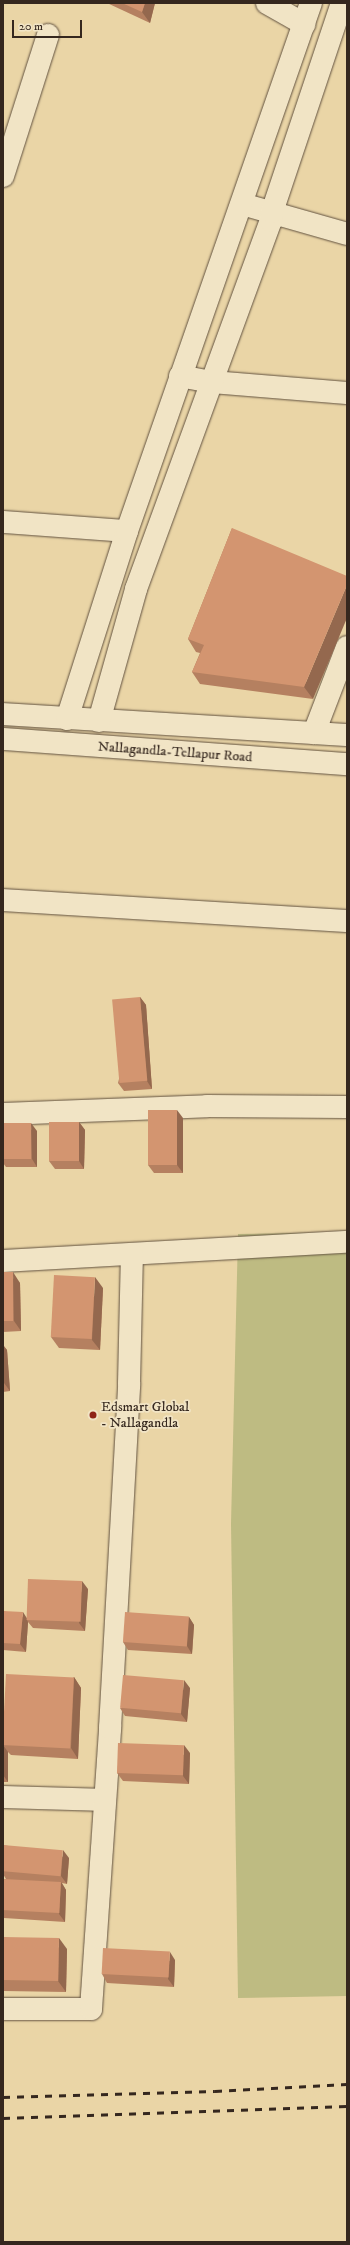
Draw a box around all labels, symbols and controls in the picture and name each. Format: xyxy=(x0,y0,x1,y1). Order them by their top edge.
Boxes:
scale bar xyxy=(14,12,84,38)
text: 20 m xyxy=(19,19,43,34)
street label: Nallagandla-Tellapur Road xyxy=(97,738,253,766)
place label: Edsmart Global - Nallagandla xyxy=(101,1399,189,1432)
marker: Edsmart Global - Nallagandla xyxy=(88,1410,98,1420)

